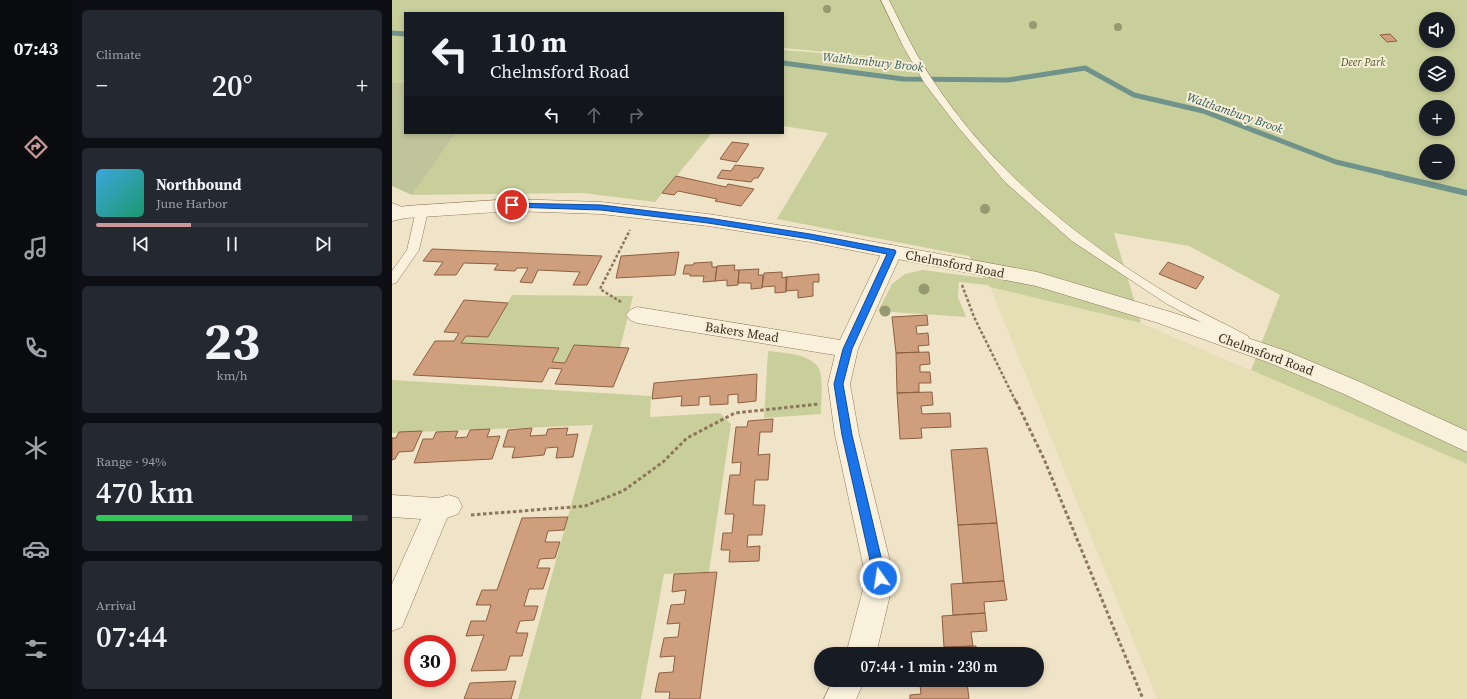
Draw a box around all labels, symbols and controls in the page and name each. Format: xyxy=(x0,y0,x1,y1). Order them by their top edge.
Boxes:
map controls xyxy=(1419,12,1455,180)
button: sound xyxy=(1419,12,1455,48)
text: 110 m xyxy=(490,23,567,61)
icon: left xyxy=(424,28,476,80)
text: 07:43 xyxy=(14,36,58,61)
text: Climate xyxy=(96,46,141,63)
water label: Walthambury Brook xyxy=(822,49,924,75)
park label: Deer Park xyxy=(1340,55,1386,70)
button: layers xyxy=(1419,56,1455,92)
text: Chelmsford Road xyxy=(490,59,629,84)
text: 20° xyxy=(211,65,253,106)
text: − xyxy=(96,70,108,100)
text: + xyxy=(356,70,368,100)
water label: Walthambury Brook xyxy=(1185,89,1286,137)
button: + xyxy=(1419,100,1455,136)
icon: left xyxy=(541,104,563,126)
icon: ahead xyxy=(583,104,605,126)
icon: right xyxy=(625,104,647,126)
icon: directions xyxy=(22,133,50,161)
button: − xyxy=(1419,144,1455,180)
text: Northbound xyxy=(156,174,241,195)
pin xyxy=(495,188,529,222)
icon: arrive xyxy=(501,194,523,216)
text: June Harbor xyxy=(156,195,228,212)
icon: previous xyxy=(130,233,152,255)
icon: pause xyxy=(221,233,243,255)
icon: next xyxy=(312,233,334,255)
icon: music xyxy=(22,234,50,262)
street label: Chelmsford Road xyxy=(904,246,1007,282)
text: 23 xyxy=(204,305,260,376)
street label: Bakers Mead xyxy=(704,318,781,346)
street label: Chelmsford Road xyxy=(1216,329,1317,379)
icon: phone xyxy=(22,334,50,362)
text: km/h xyxy=(217,367,247,384)
icon: climate xyxy=(22,434,50,462)
text: Range · 94% xyxy=(96,453,167,470)
text: 470 km xyxy=(96,472,194,513)
icon: car xyxy=(22,535,50,563)
position arrow xyxy=(859,557,901,599)
text: Arrival xyxy=(96,597,136,614)
text: 07:44 xyxy=(96,616,167,657)
icon: filters xyxy=(22,635,50,663)
speed limit sign: 30 xyxy=(404,635,456,687)
text: 07:44 · 1 min · 230 m xyxy=(861,656,997,677)

